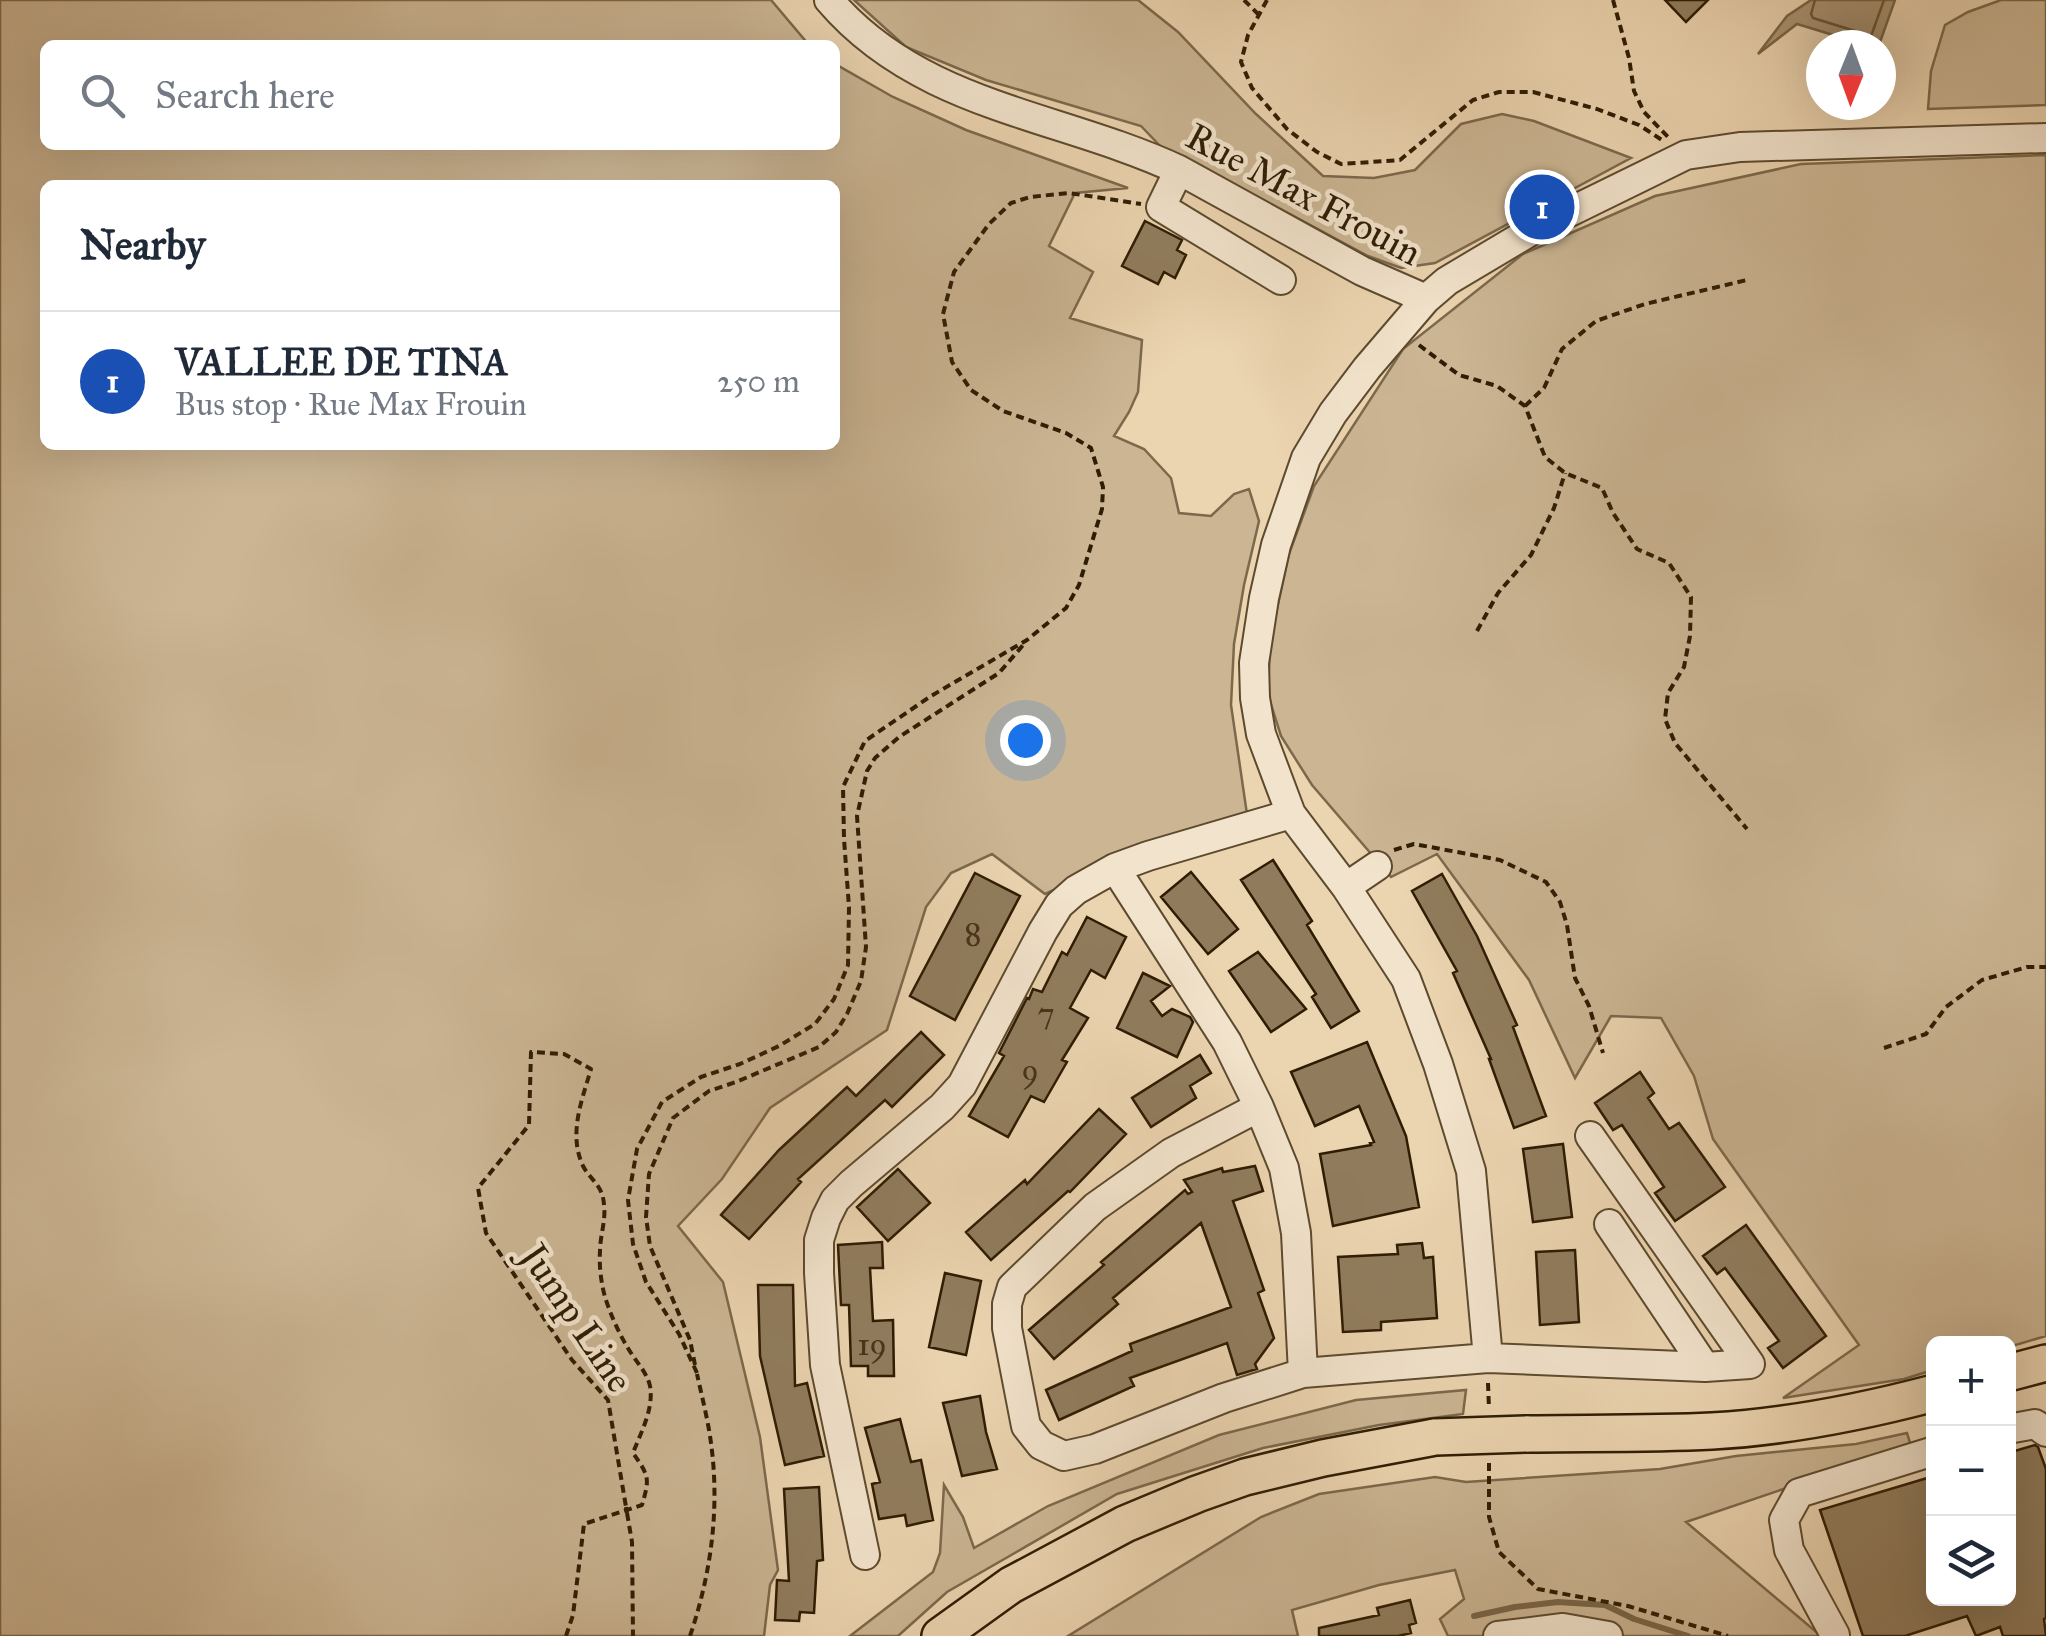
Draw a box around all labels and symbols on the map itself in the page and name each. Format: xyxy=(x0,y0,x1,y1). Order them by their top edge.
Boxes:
north arrow xyxy=(1806,30,1896,120)
street label: Rue Max Frouin xyxy=(1179,113,1429,275)
pin: 1 xyxy=(1510,170,1574,244)
your location xyxy=(1000,715,1051,766)
house number: 8 xyxy=(964,915,982,954)
house number: 7 xyxy=(1037,994,1055,1033)
house number: 9 xyxy=(1021,1051,1039,1090)
street label: Jump Line xyxy=(508,1232,643,1401)
house number: 19 xyxy=(857,1325,887,1364)

